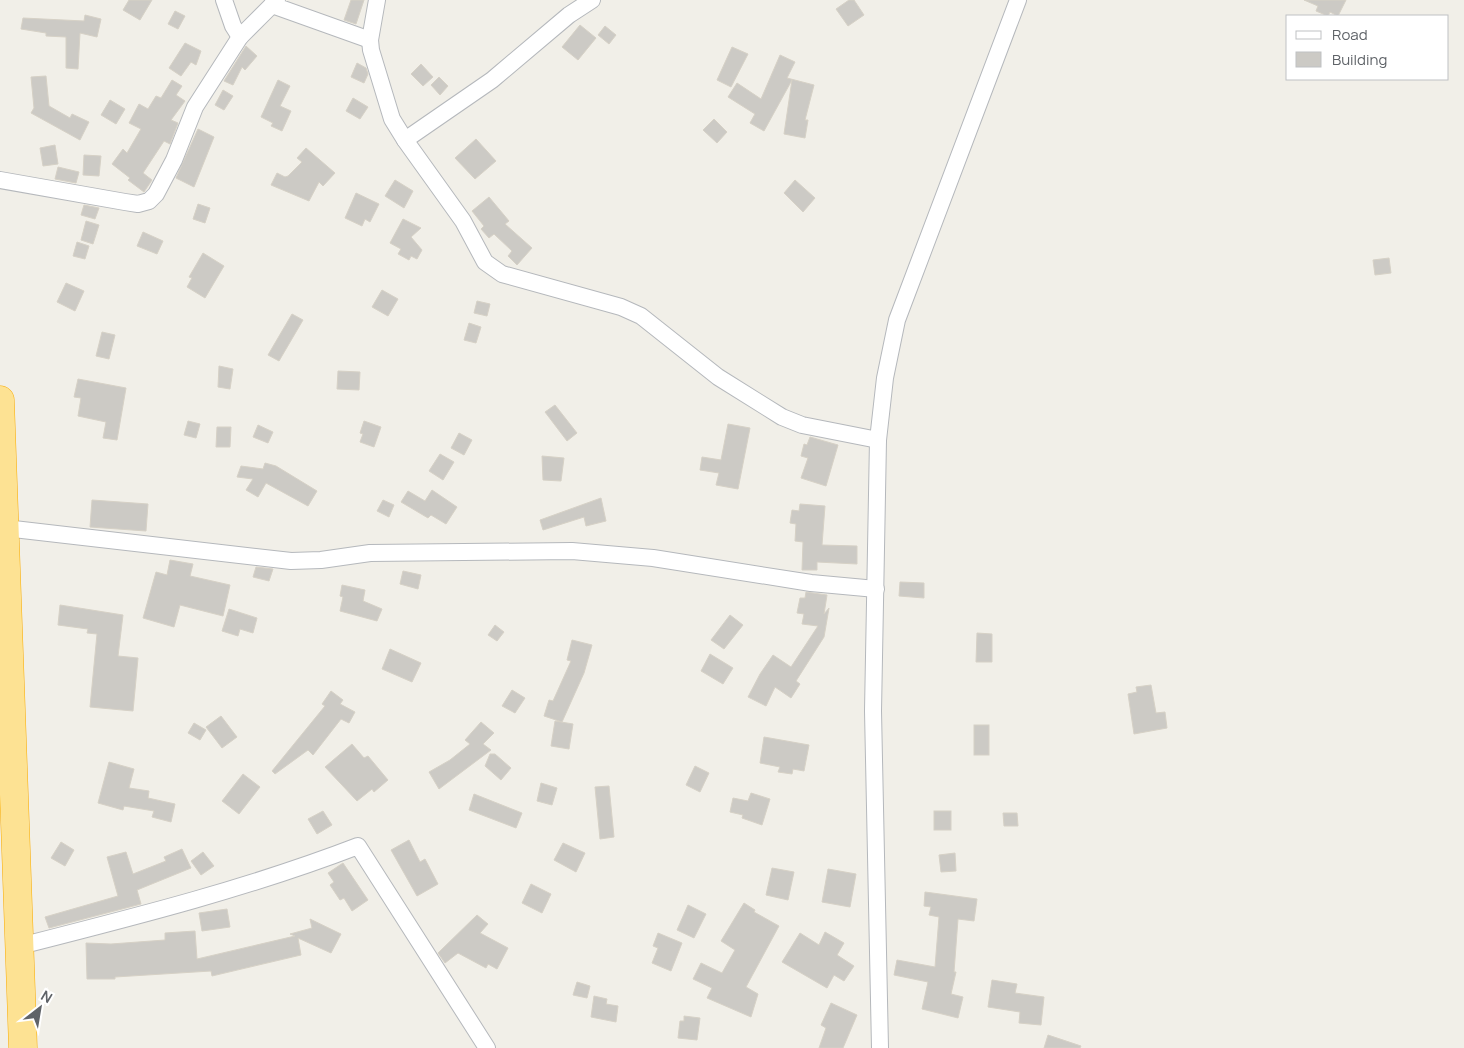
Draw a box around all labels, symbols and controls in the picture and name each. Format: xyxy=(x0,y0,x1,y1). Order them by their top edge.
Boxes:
legend xyxy=(1286,15,1449,80)
text: Road xyxy=(1332,24,1368,45)
text: Building xyxy=(1332,49,1387,70)
north arrow xyxy=(15,983,65,1033)
text: N xyxy=(38,986,56,1007)

